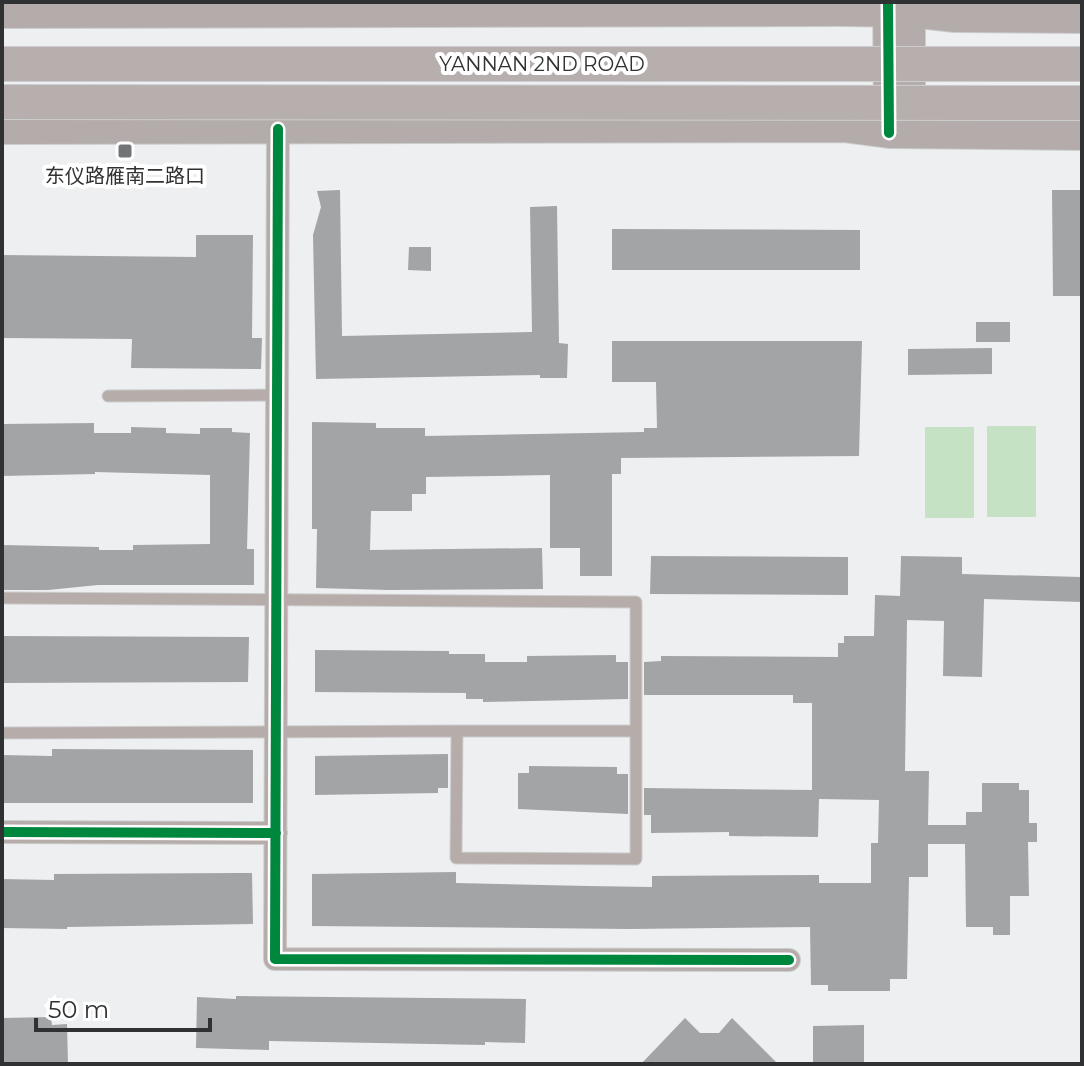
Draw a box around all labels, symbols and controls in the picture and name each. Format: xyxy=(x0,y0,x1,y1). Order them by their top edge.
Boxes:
street label: YANNAN 2ND ROAD xyxy=(439,52,645,76)
marker: 东仪路雁南二路口 xyxy=(116,142,134,160)
place label: 东仪路雁南二路口 xyxy=(45,164,205,188)
scale bar xyxy=(36,982,210,1032)
text: 50 m xyxy=(48,995,109,1024)

